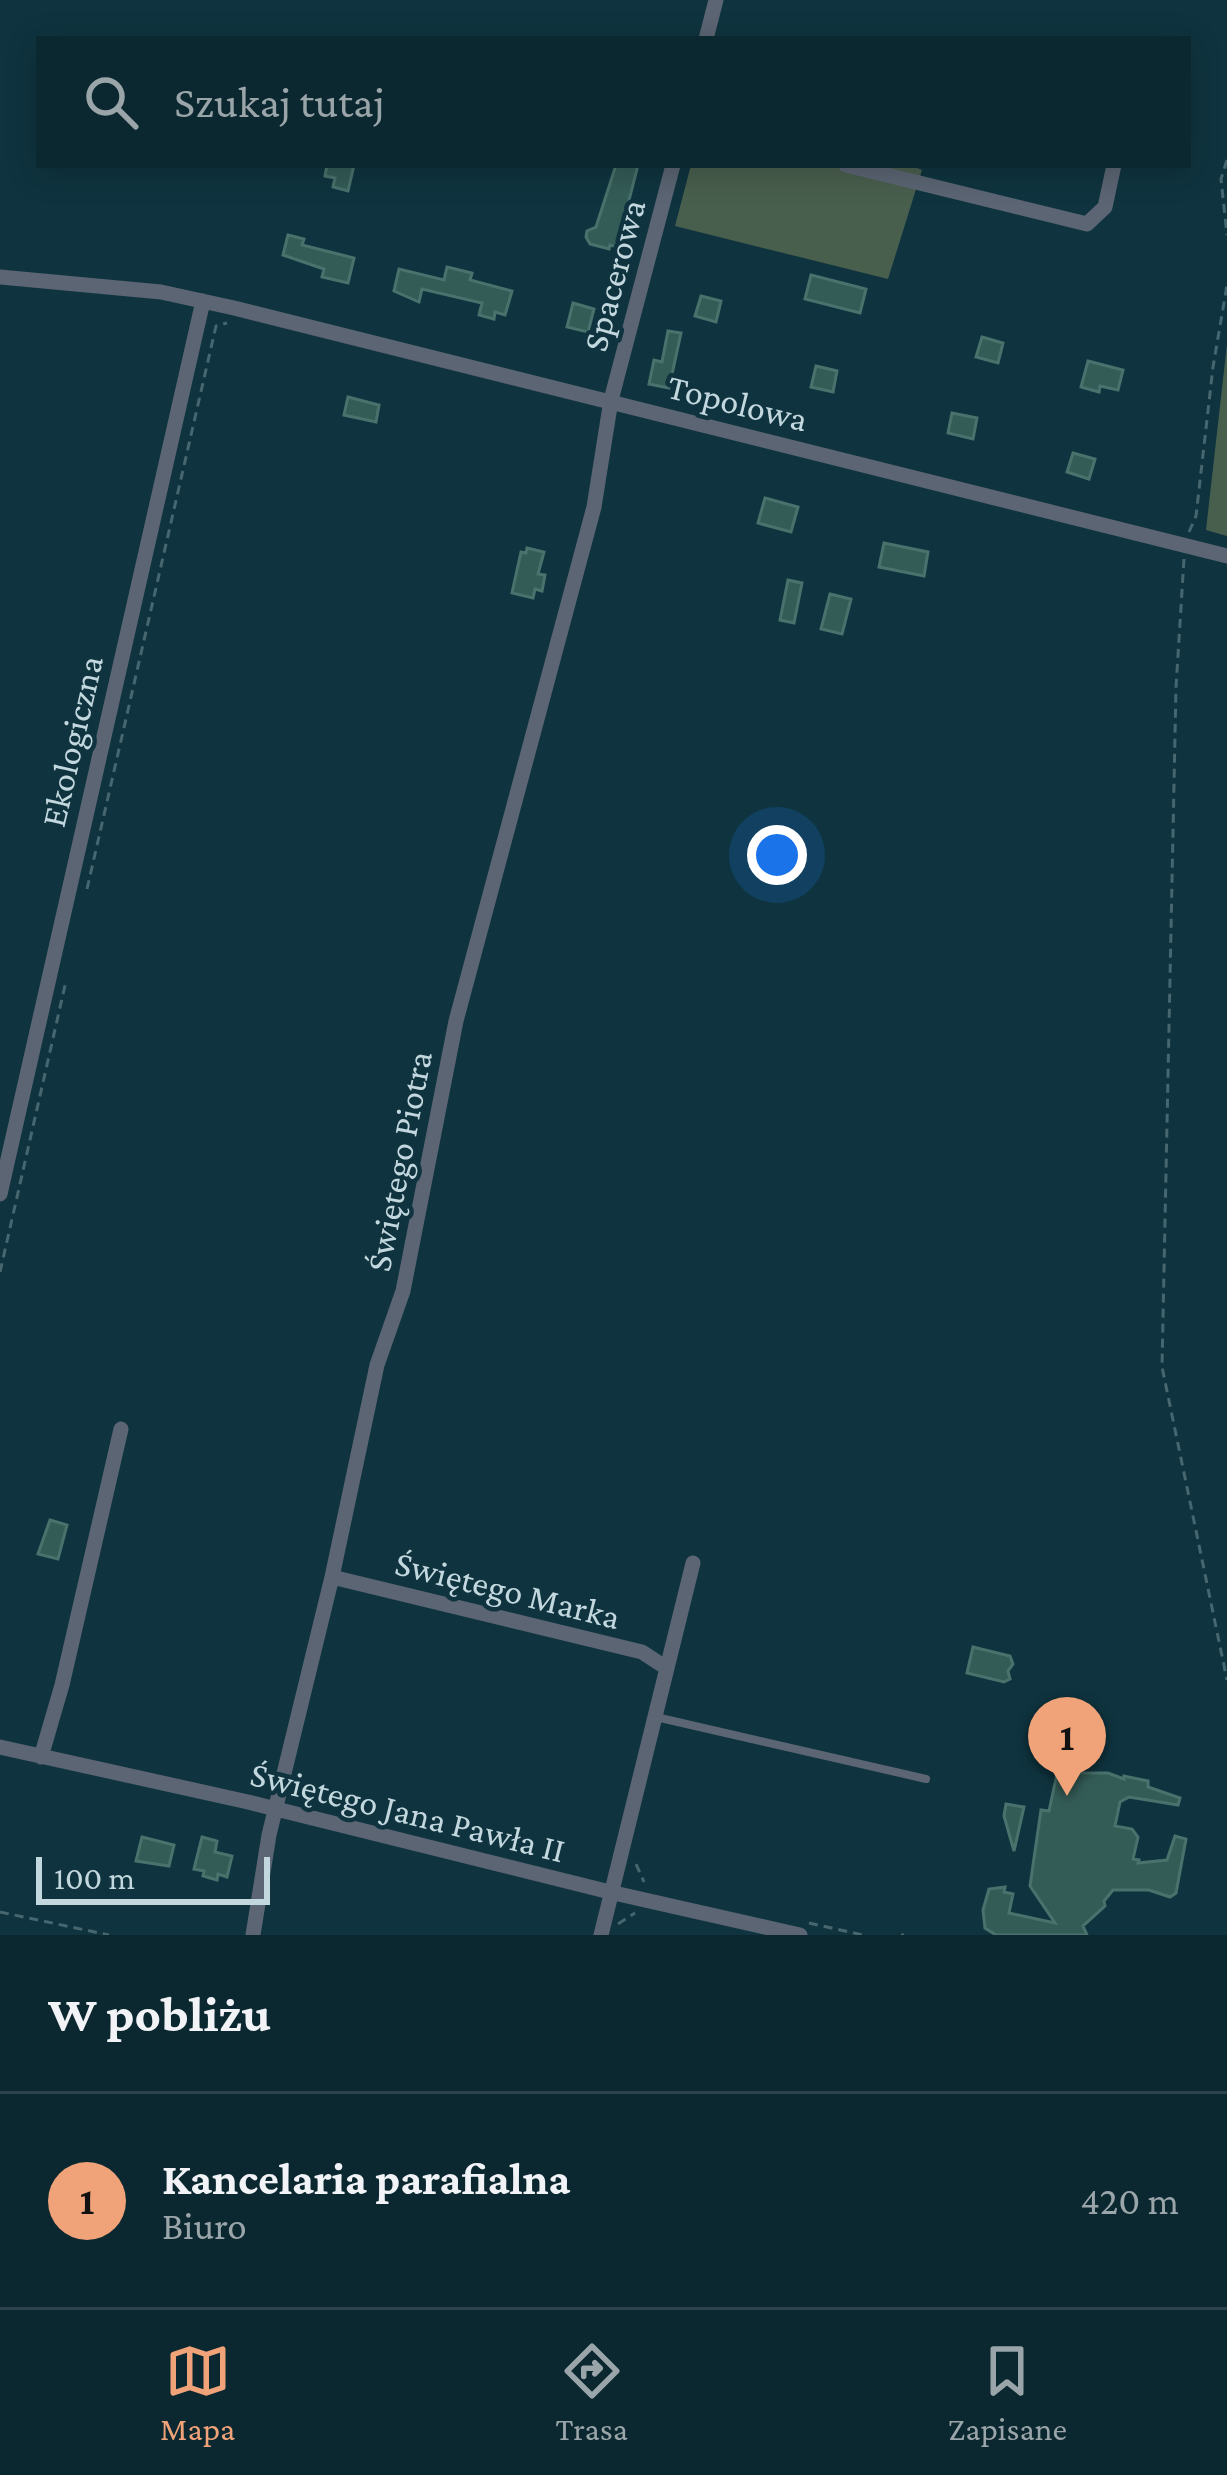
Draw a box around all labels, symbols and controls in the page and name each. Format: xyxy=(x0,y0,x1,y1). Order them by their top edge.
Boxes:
search box xyxy=(36,36,1191,168)
icon: search xyxy=(78,69,144,135)
text: Szukaj tutaj xyxy=(174,77,385,127)
street label: Spacerowa xyxy=(575,195,653,356)
street label: Topolowa xyxy=(664,366,812,440)
street label: Ekologiczna xyxy=(33,652,111,831)
your location xyxy=(747,825,807,885)
street label: Świętego Piotra xyxy=(358,1048,440,1275)
street label: Świętego Marka xyxy=(391,1543,624,1637)
pin: 1 xyxy=(1028,1697,1106,1796)
street label: Świętego Jana Pawła II xyxy=(246,1754,569,1870)
scale bar xyxy=(36,1851,270,1904)
text: 100 m xyxy=(54,1859,135,1896)
text: W pobliżu xyxy=(48,1985,271,2042)
text: Kancelaria parafialna xyxy=(162,2154,570,2204)
text: 1 xyxy=(80,2179,94,2222)
text: 420 m xyxy=(1080,2179,1179,2222)
text: Biuro xyxy=(162,2204,247,2247)
tab: Mapa xyxy=(160,2338,235,2447)
tab: Trasa xyxy=(555,2338,628,2447)
tab: Zapisane xyxy=(948,2338,1067,2447)

